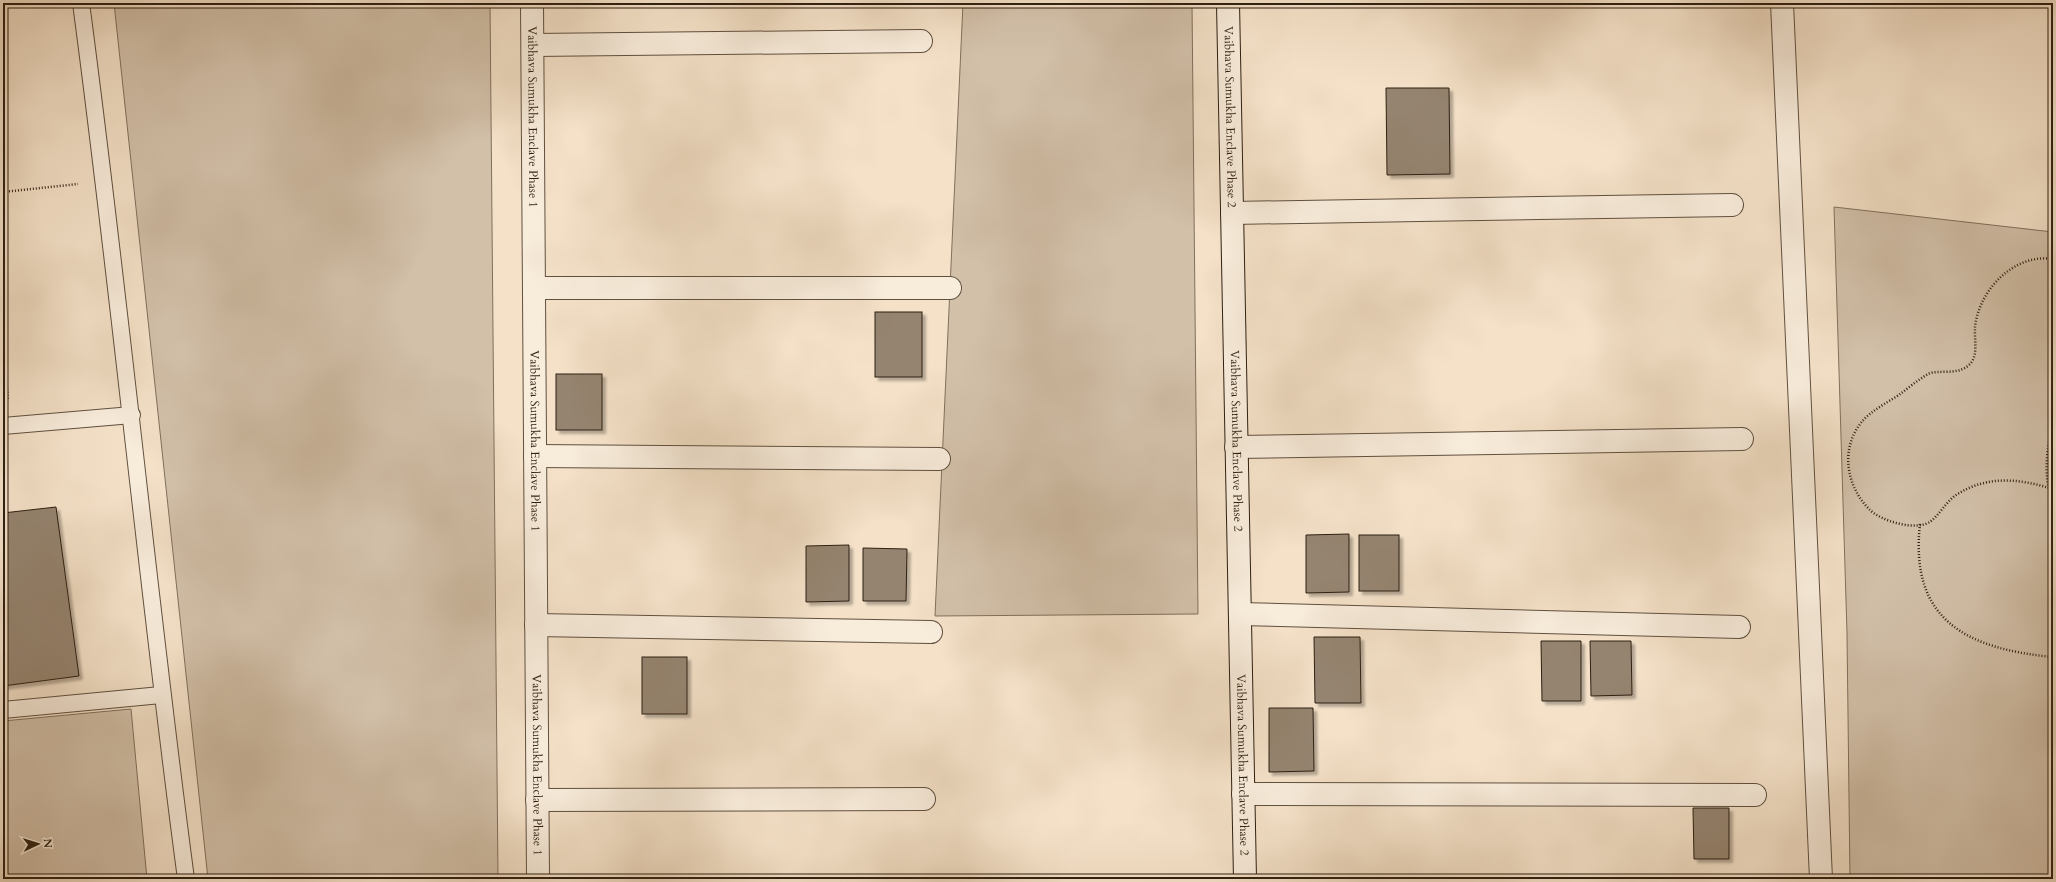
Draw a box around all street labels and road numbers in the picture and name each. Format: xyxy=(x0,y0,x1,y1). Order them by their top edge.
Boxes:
street label: Vaibhava Sumukha Enclave Phase 1 xyxy=(524,26,541,208)
street label: Vaibhava Sumukha Enclave Phase 2 xyxy=(1220,26,1240,208)
street label: Vaibhava Sumukha Enclave Phase 1 xyxy=(526,350,544,532)
street label: Vaibhava Sumukha Enclave Phase 2 xyxy=(1227,350,1246,532)
street label: Vaibhava Sumukha Enclave Phase 1 xyxy=(529,674,546,856)
street label: Vaibhava Sumukha Enclave Phase 2 xyxy=(1233,674,1253,856)

